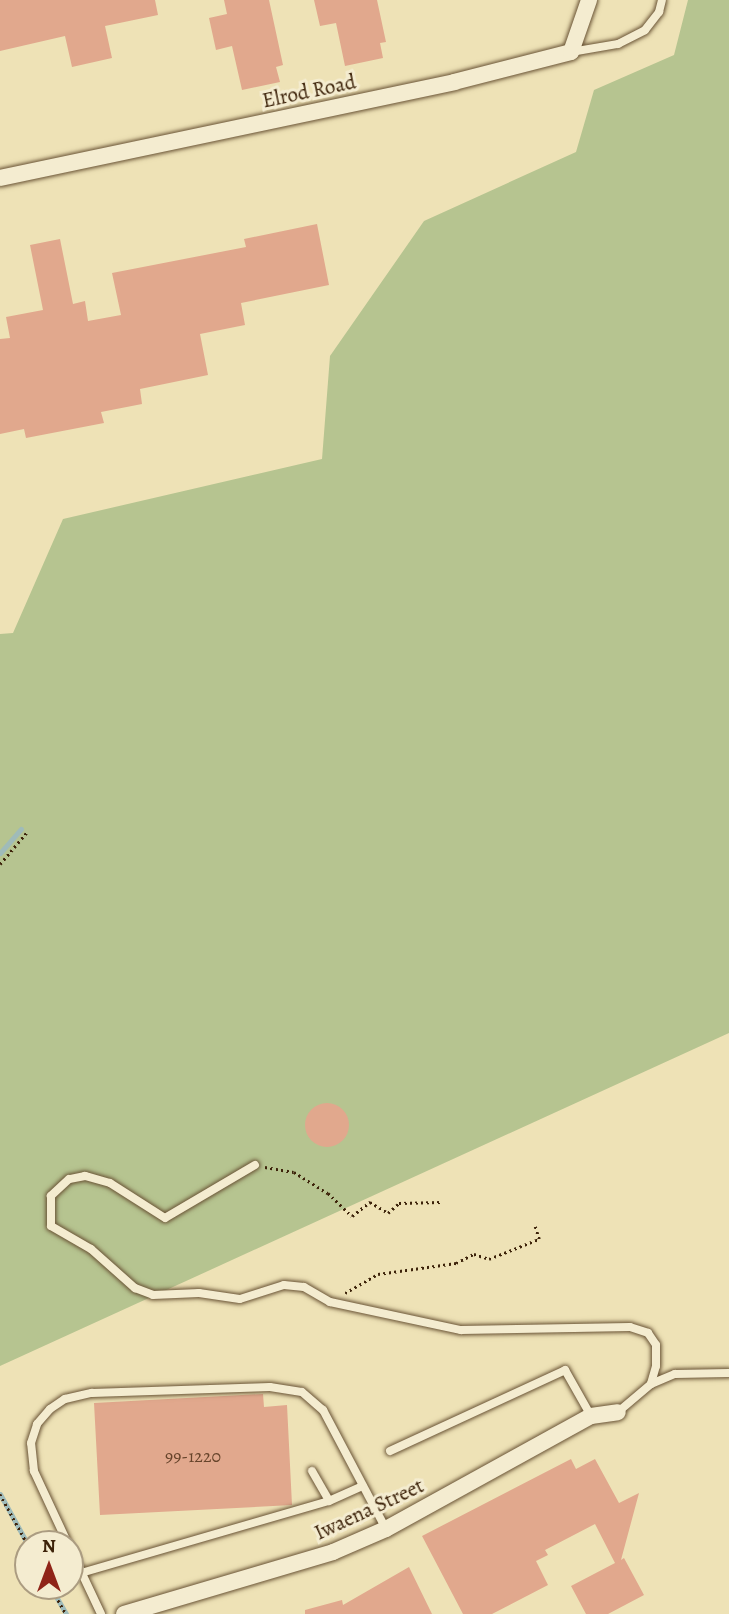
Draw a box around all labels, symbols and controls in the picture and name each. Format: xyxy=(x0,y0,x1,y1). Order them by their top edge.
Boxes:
street label: Elrod Road xyxy=(260,69,358,113)
house number: 99-1220 xyxy=(165,1445,221,1467)
street label: Iwaena Street xyxy=(310,1473,428,1545)
north arrow xyxy=(14,1530,84,1600)
text: N xyxy=(42,1533,56,1559)

